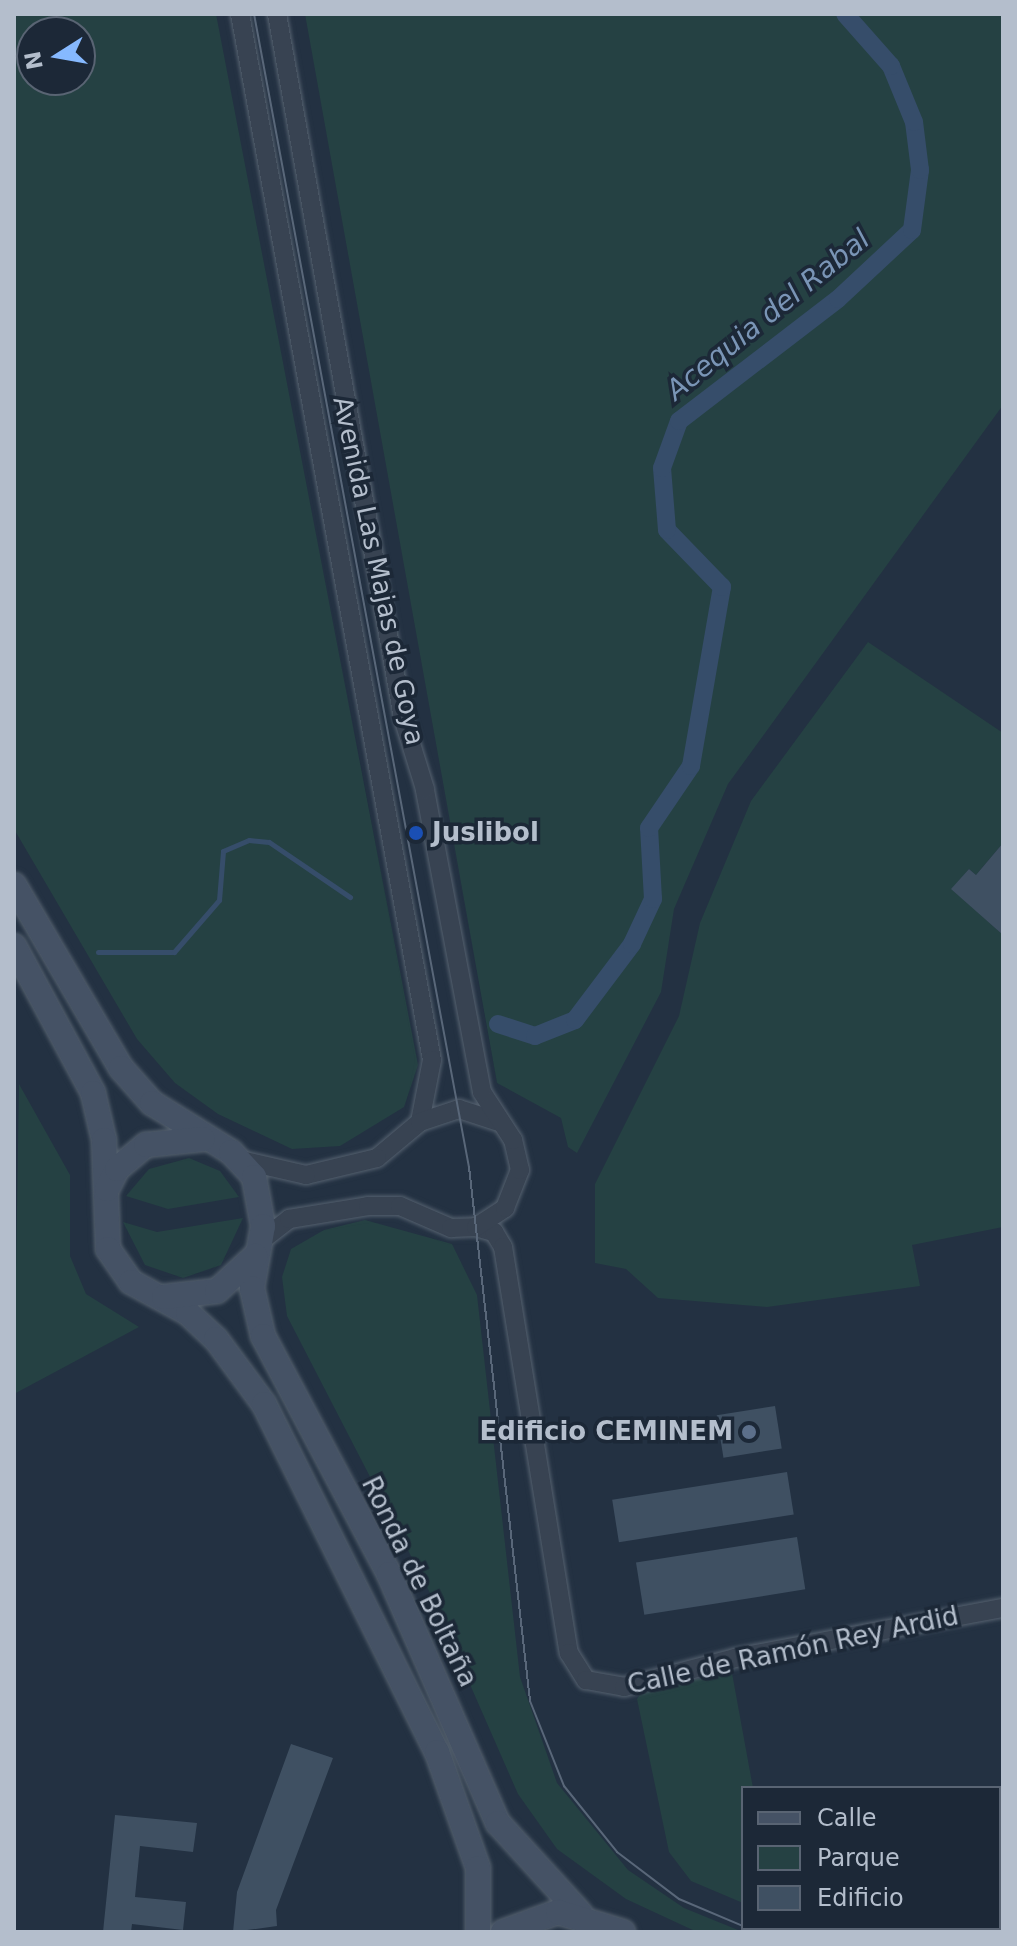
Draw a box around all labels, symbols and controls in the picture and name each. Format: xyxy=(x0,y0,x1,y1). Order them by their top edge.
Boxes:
north arrow xyxy=(16,16,96,96)
text: N xyxy=(20,49,48,72)
water label: Acequia del Rabal xyxy=(659,223,877,407)
street label: Avenida Las Majas de Goya xyxy=(326,394,430,748)
place label: Juslibol xyxy=(432,817,539,849)
marker: Juslibol xyxy=(407,824,425,842)
place label: Edificio CEMINEM xyxy=(479,1416,733,1448)
marker: Edificio CEMINEM xyxy=(740,1423,758,1441)
street label: Ronda de Boltaña xyxy=(355,1472,483,1692)
street label: Calle de Ramón Rey Ardid xyxy=(625,1601,961,1701)
legend xyxy=(741,1786,1001,1930)
text: Calle xyxy=(817,1804,877,1832)
text: Parque xyxy=(817,1844,900,1872)
text: Edificio xyxy=(817,1884,904,1912)

